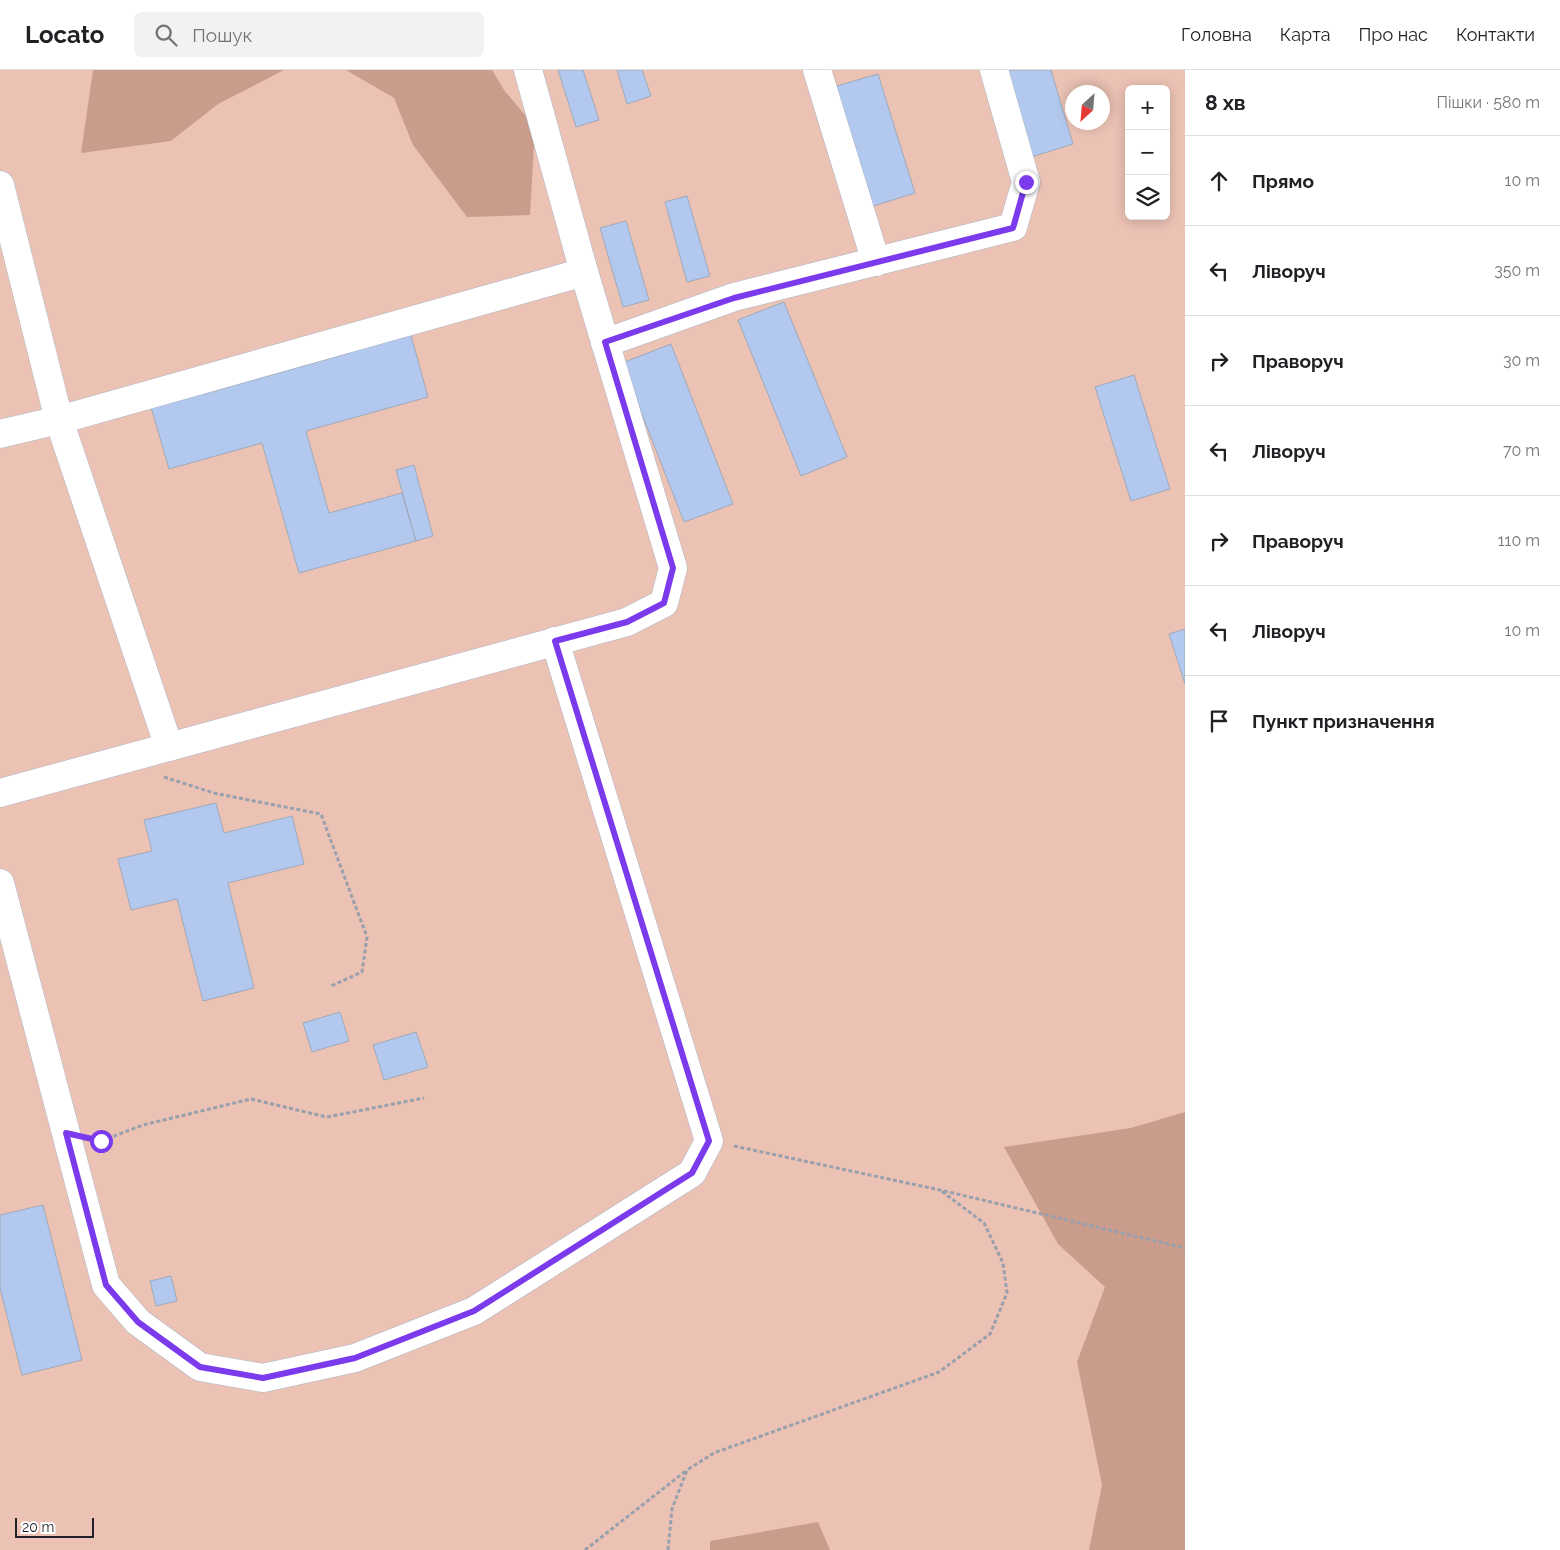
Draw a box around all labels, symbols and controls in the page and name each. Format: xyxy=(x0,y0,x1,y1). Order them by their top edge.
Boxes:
search box xyxy=(134,12,484,57)
text: Locato xyxy=(25,20,104,49)
icon: search xyxy=(152,21,180,49)
text: Пошук xyxy=(192,24,252,46)
text: Головна xyxy=(1181,24,1252,45)
text: Карта xyxy=(1280,24,1331,45)
text: Про нас xyxy=(1359,24,1428,45)
text: Контакти xyxy=(1456,24,1535,45)
north arrow xyxy=(1065,85,1110,130)
map controls xyxy=(1125,85,1170,220)
button: + xyxy=(1125,85,1170,130)
text: 8 хв xyxy=(1205,90,1246,115)
text: Пішки · 580 m xyxy=(1437,93,1540,112)
button: − xyxy=(1125,130,1170,175)
icon: ahead xyxy=(1205,167,1233,195)
text: Прямо xyxy=(1252,170,1314,192)
route end xyxy=(1015,171,1038,194)
text: 10 m xyxy=(1505,171,1540,190)
button: layers xyxy=(1125,175,1170,220)
icon: left xyxy=(1205,257,1233,285)
text: Ліворуч xyxy=(1252,260,1326,282)
text: 350 m xyxy=(1494,261,1540,280)
icon: right xyxy=(1205,347,1233,375)
text: Праворуч xyxy=(1252,350,1344,372)
text: 30 m xyxy=(1503,351,1540,370)
icon: left xyxy=(1205,437,1233,465)
text: Ліворуч xyxy=(1252,440,1326,462)
text: 70 m xyxy=(1503,441,1540,460)
icon: right xyxy=(1205,527,1233,555)
text: Праворуч xyxy=(1252,530,1344,552)
text: 110 m xyxy=(1498,531,1540,550)
icon: left xyxy=(1205,617,1233,645)
text: Ліворуч xyxy=(1252,620,1326,642)
text: 10 m xyxy=(1505,621,1540,640)
icon: arrive xyxy=(1205,707,1233,735)
text: Пункт призначення xyxy=(1252,710,1435,732)
route start xyxy=(90,1130,113,1153)
scale bar xyxy=(15,1515,94,1538)
text: 20 m xyxy=(22,1519,54,1535)

